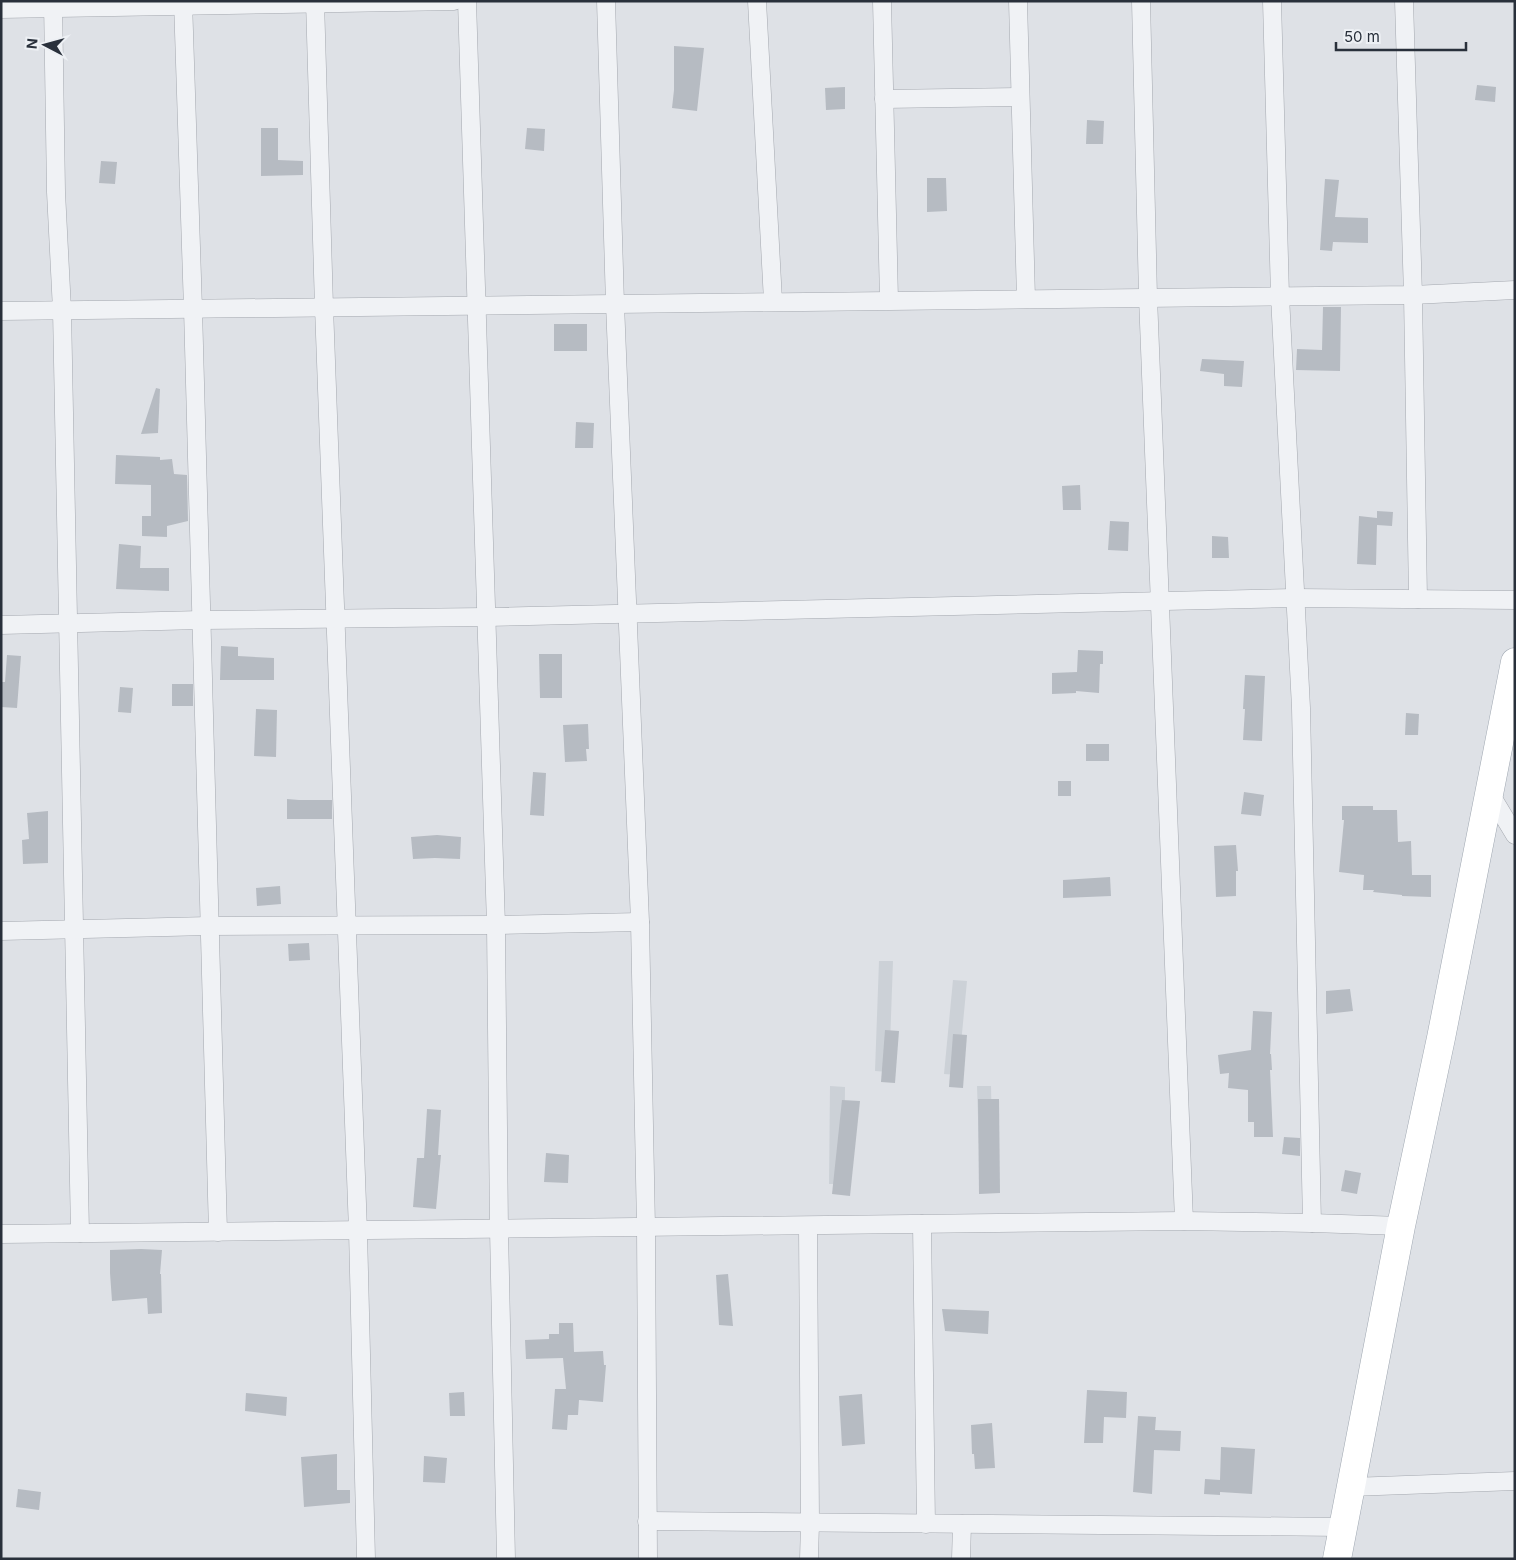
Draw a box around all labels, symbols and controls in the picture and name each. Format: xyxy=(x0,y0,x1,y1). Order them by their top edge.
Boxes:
north arrow xyxy=(20,20,70,70)
scale bar xyxy=(1336,20,1466,52)
text: 50 m xyxy=(1344,27,1380,46)
text: N xyxy=(23,37,41,50)

